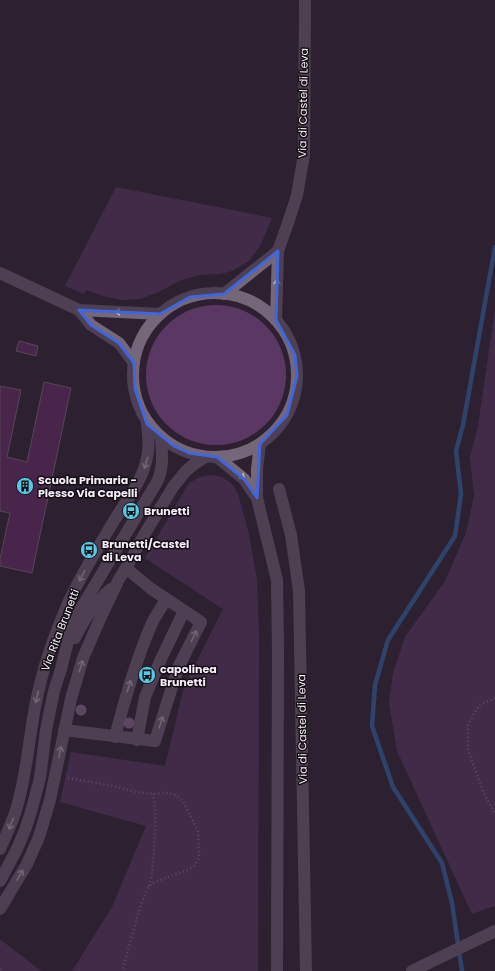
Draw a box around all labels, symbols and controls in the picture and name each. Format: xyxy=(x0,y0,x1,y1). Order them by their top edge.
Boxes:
street label: Via di Castel di Leva xyxy=(294,48,312,158)
one-way arrow xyxy=(273,279,280,292)
one-way arrow xyxy=(115,309,128,316)
one-way arrow xyxy=(141,456,149,468)
one-way arrow xyxy=(234,471,245,480)
place label: Scuola Primaria - Plesso Via Capelli xyxy=(38,472,137,501)
building icon: Scuola Primaria - Plesso Via Capelli xyxy=(15,476,35,496)
bus stop icon: Brunetti xyxy=(121,501,141,521)
place label: Brunetti xyxy=(144,503,190,519)
place label: Brunetti/Castel di Leva xyxy=(102,536,189,565)
bus stop icon: Brunetti/Castel di Leva xyxy=(79,540,99,560)
one-way arrow xyxy=(78,570,85,582)
street label: Via Rita Brunetti xyxy=(37,586,83,673)
one-way arrow xyxy=(191,630,198,642)
one-way arrow xyxy=(78,659,85,672)
place label: capolinea Brunetti xyxy=(160,661,217,690)
bus stop icon: capolinea Brunetti xyxy=(137,665,157,685)
street label: Via di Castel di Leva xyxy=(293,674,311,784)
one-way arrow xyxy=(126,679,133,692)
one-way arrow xyxy=(33,691,40,704)
one-way arrow xyxy=(158,716,165,729)
one-way arrow xyxy=(56,746,64,759)
one-way arrow xyxy=(6,818,14,830)
one-way arrow xyxy=(17,869,25,881)

